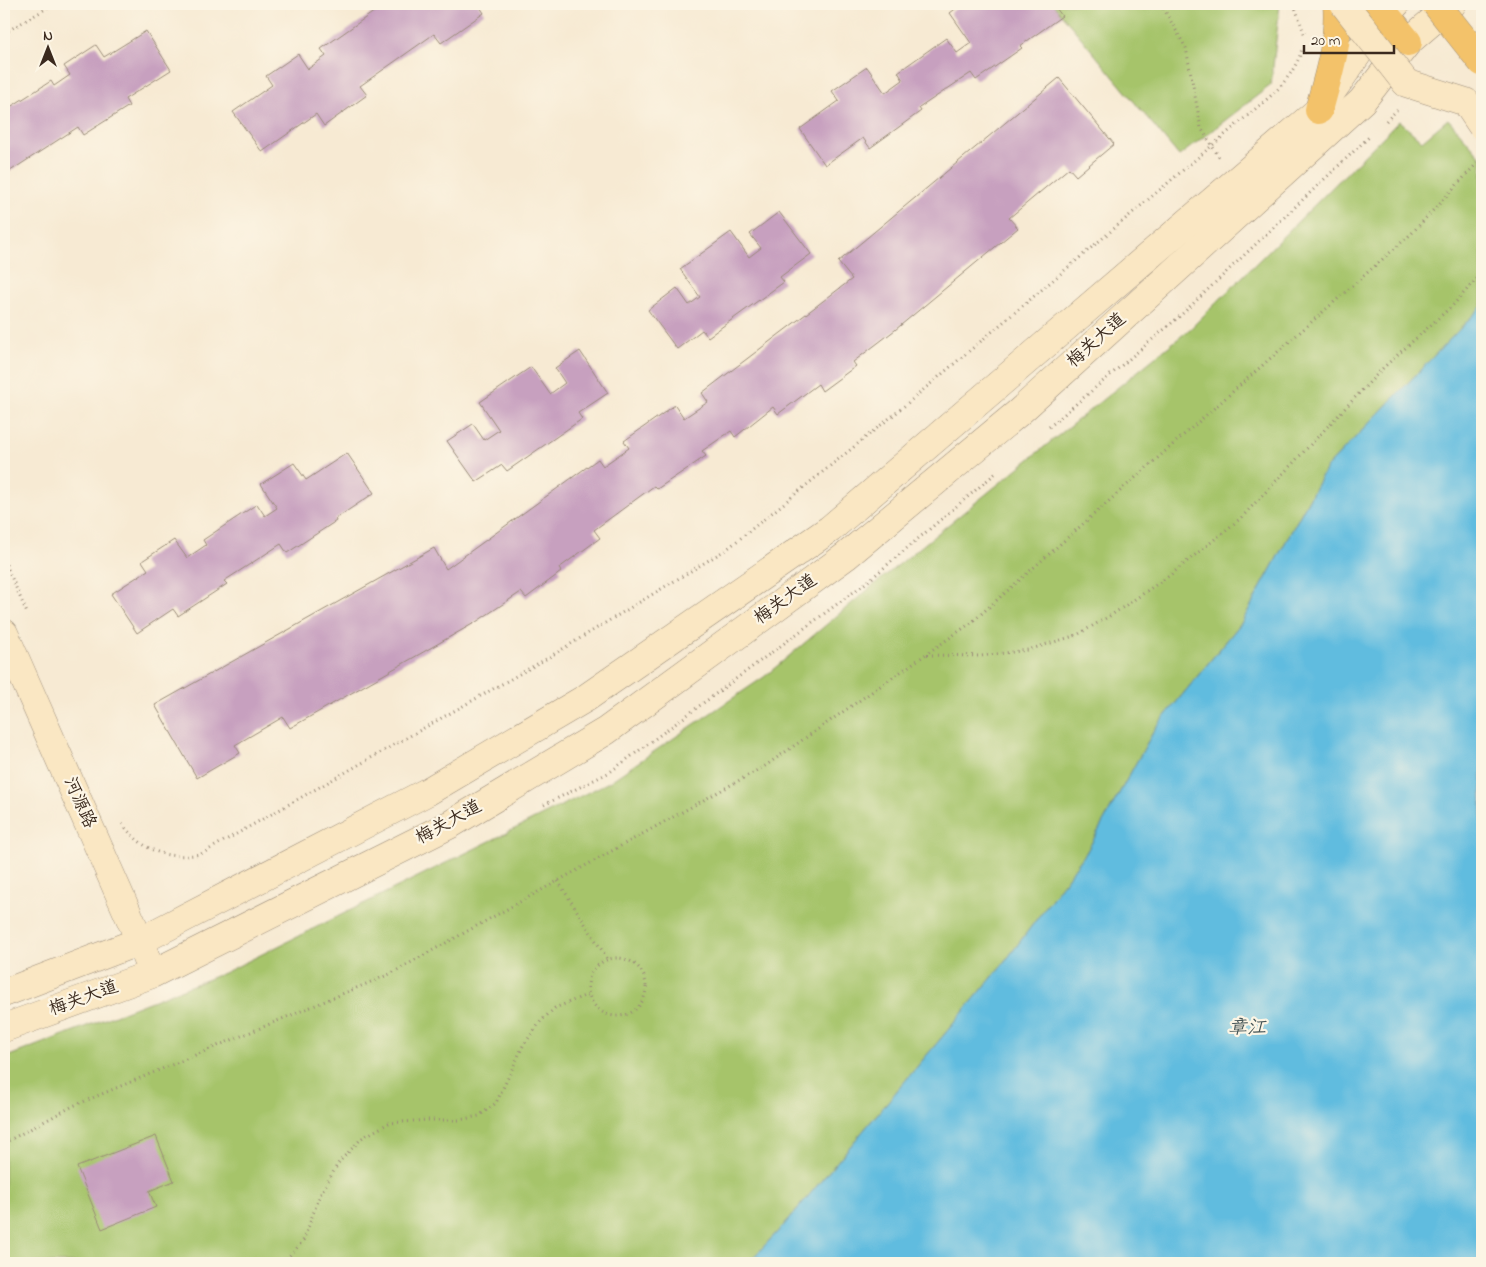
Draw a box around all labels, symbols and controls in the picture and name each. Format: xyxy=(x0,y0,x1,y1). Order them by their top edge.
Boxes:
north arrow xyxy=(22,22,72,72)
scale bar xyxy=(1304,22,1394,54)
text: N xyxy=(43,26,53,47)
text: 20 m xyxy=(1311,30,1341,52)
street label: 梅关大道 xyxy=(1062,307,1132,375)
street label: 梅关大道 xyxy=(749,568,823,632)
street label: 河源路 xyxy=(56,773,102,833)
street label: 梅关大道 xyxy=(411,794,487,852)
street label: 梅关大道 xyxy=(46,974,122,1024)
water label: 章江 xyxy=(1228,1015,1267,1042)

